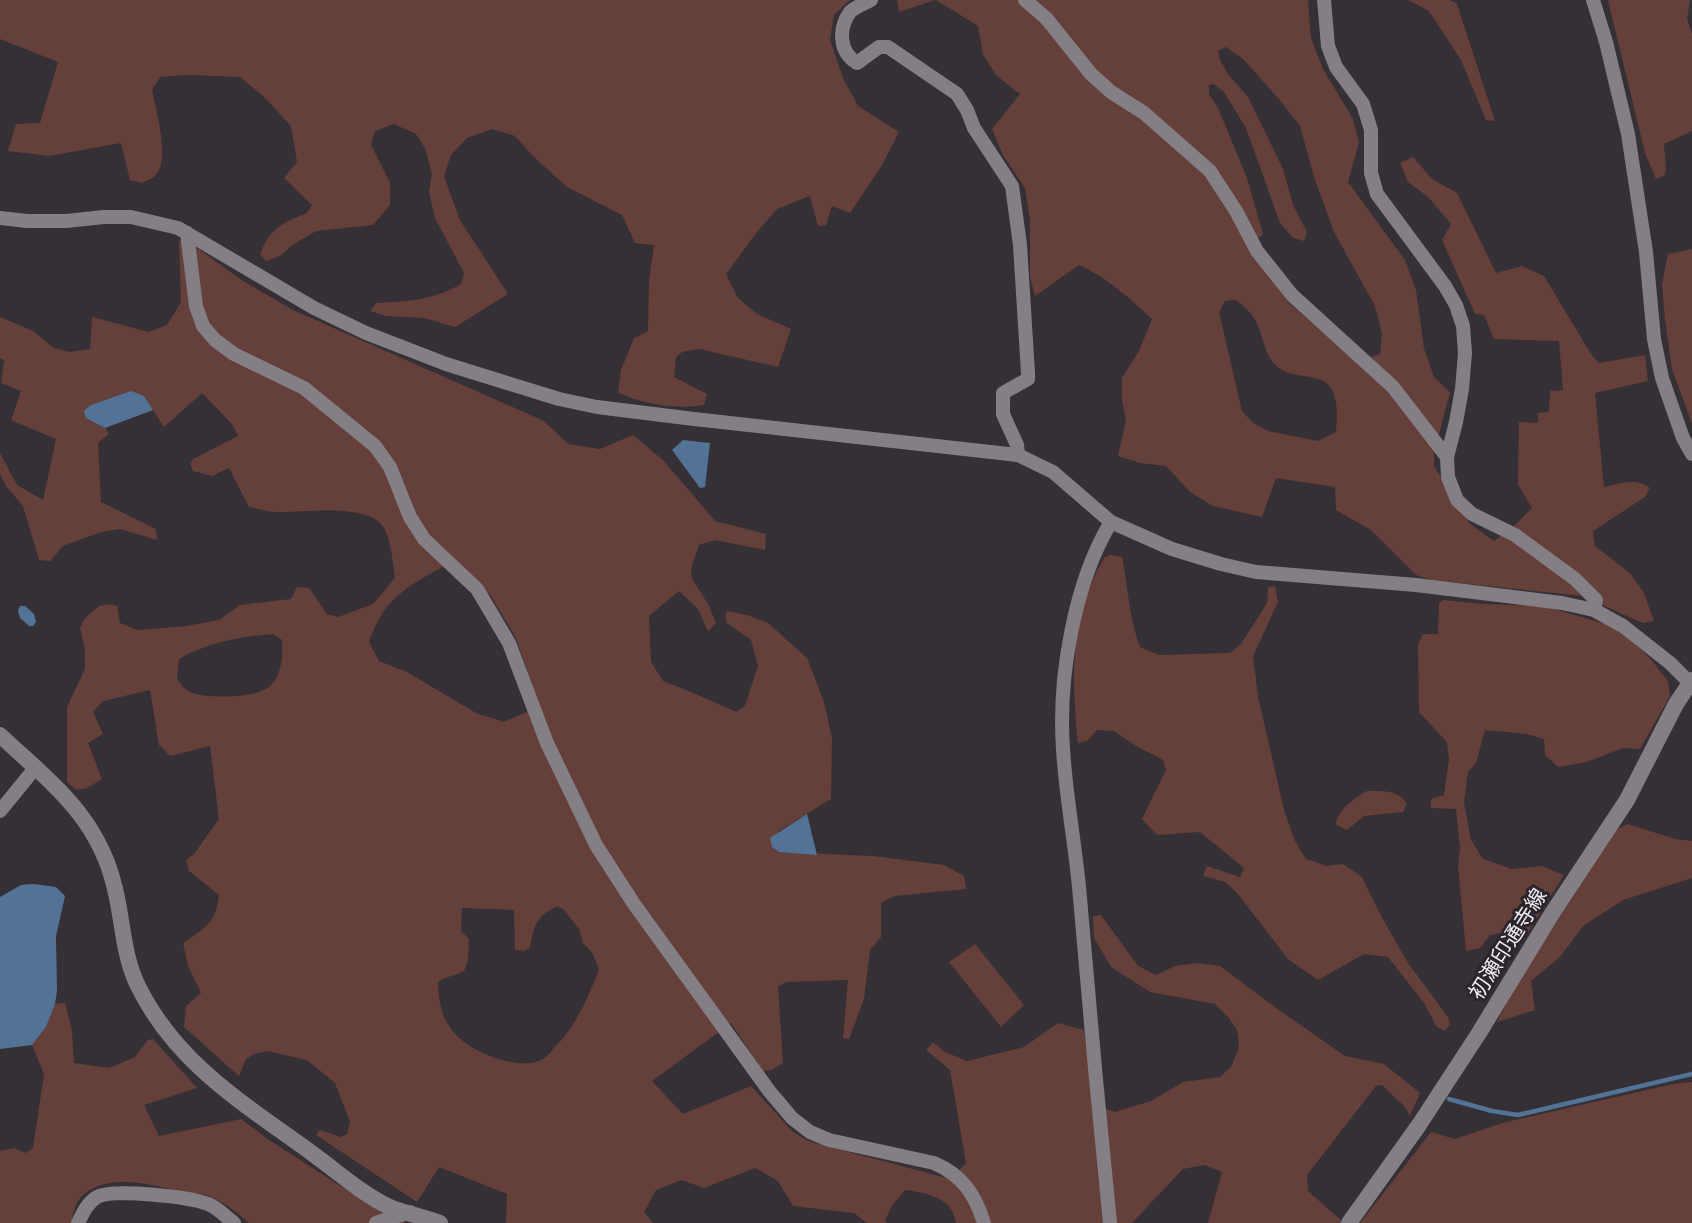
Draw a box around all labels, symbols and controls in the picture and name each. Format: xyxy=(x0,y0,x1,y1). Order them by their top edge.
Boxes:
street label: 初瀬印通寺線 xyxy=(1463,883,1551,1003)

